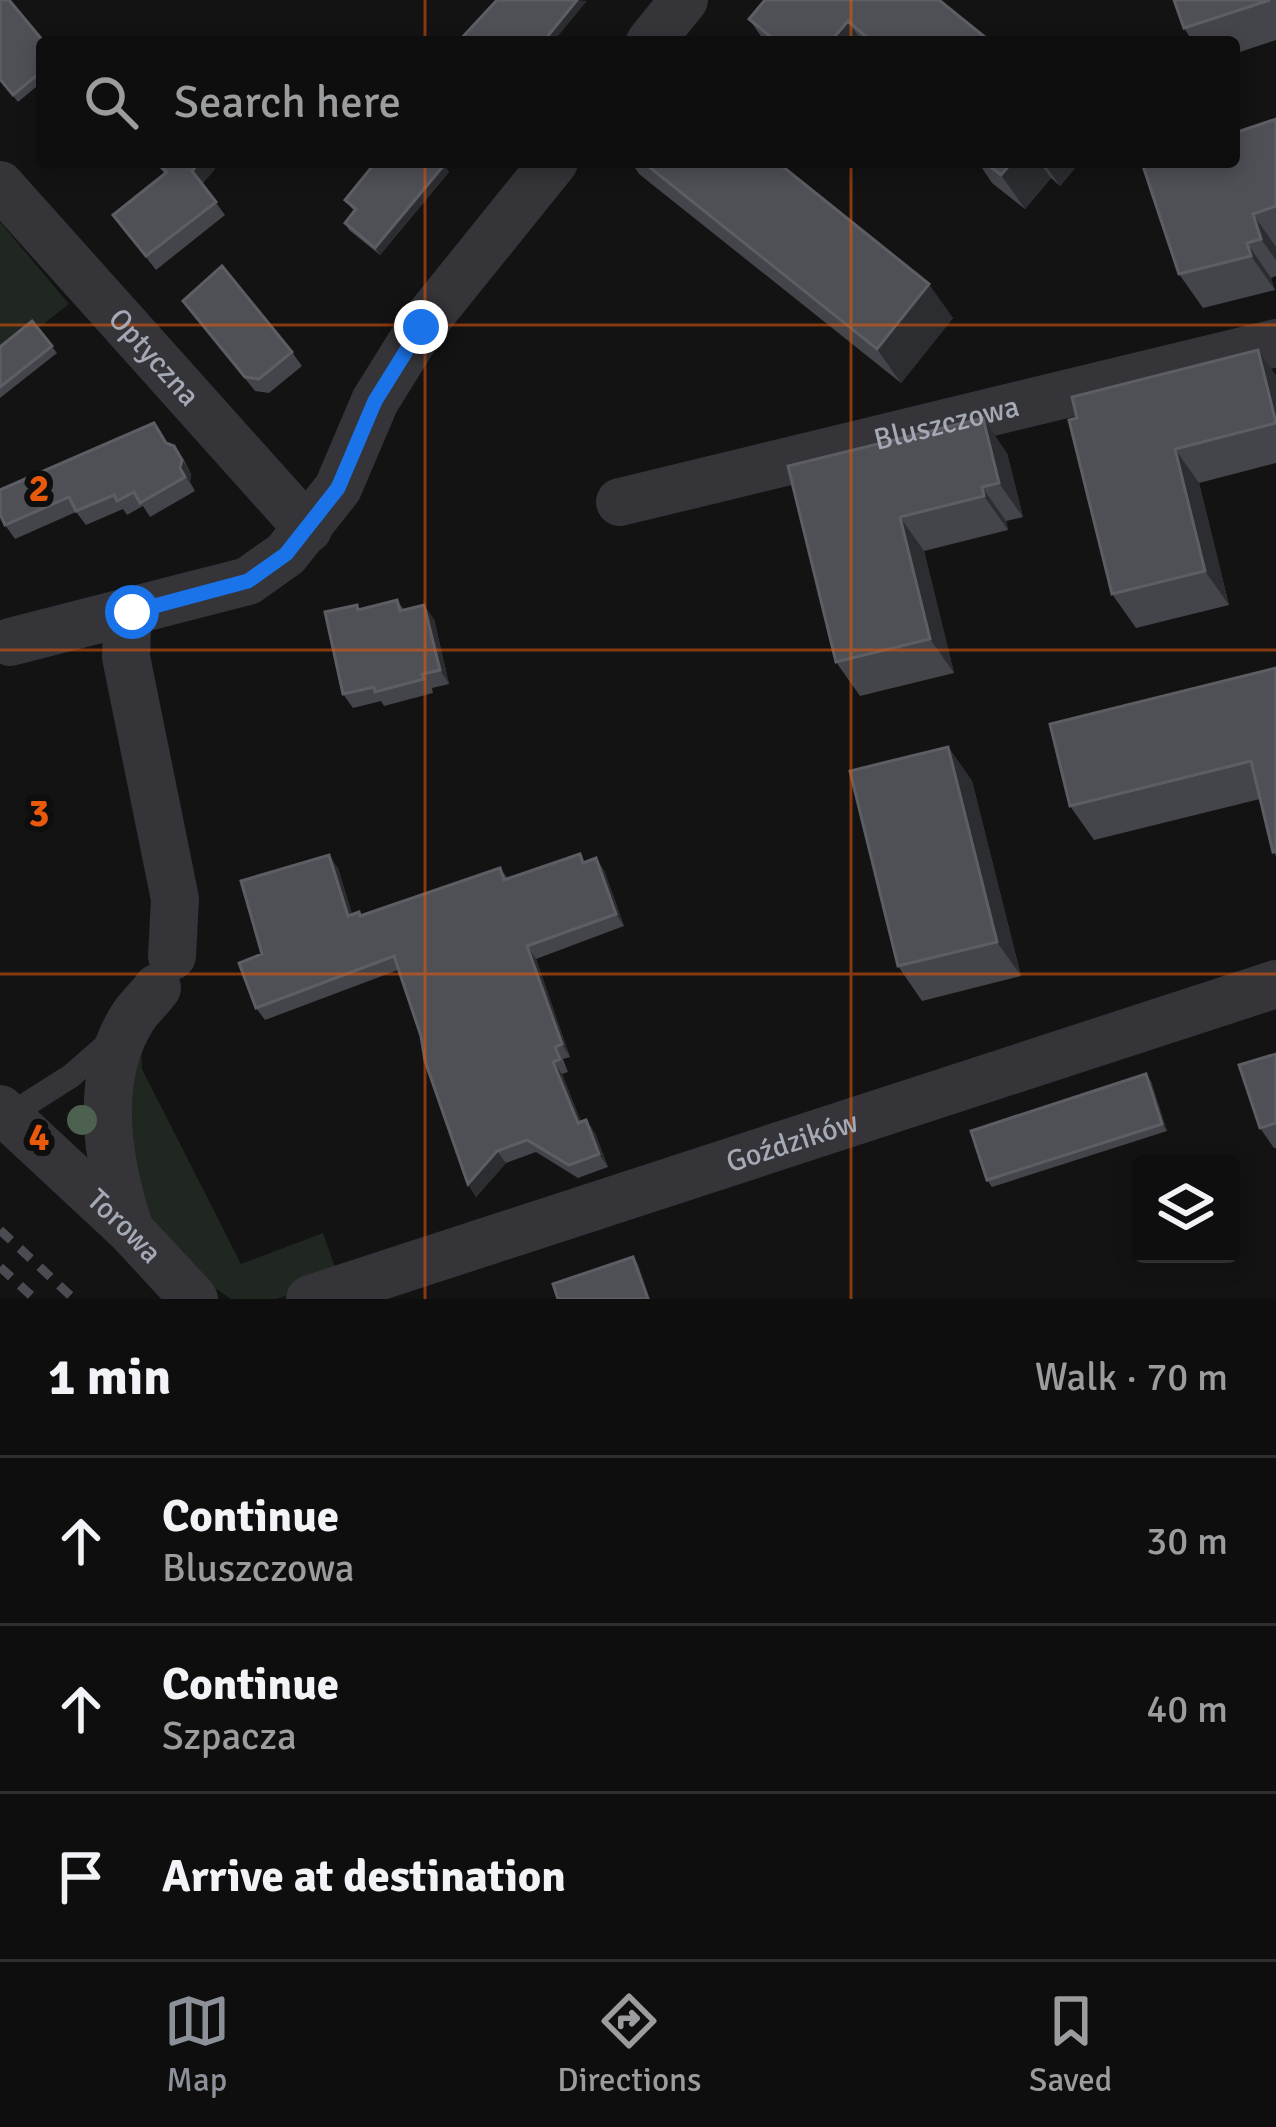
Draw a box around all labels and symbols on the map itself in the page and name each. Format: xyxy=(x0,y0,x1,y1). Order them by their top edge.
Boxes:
street label: Optyczna xyxy=(101,300,208,414)
route end xyxy=(394,300,448,354)
street label: Bluszczowa xyxy=(870,387,1023,458)
text: 2 xyxy=(28,464,50,512)
route start xyxy=(105,585,159,639)
text: 3 xyxy=(28,789,50,837)
street label: Goździków xyxy=(721,1103,863,1181)
text: 4 xyxy=(28,1113,50,1161)
street label: Torowa xyxy=(80,1181,170,1271)

